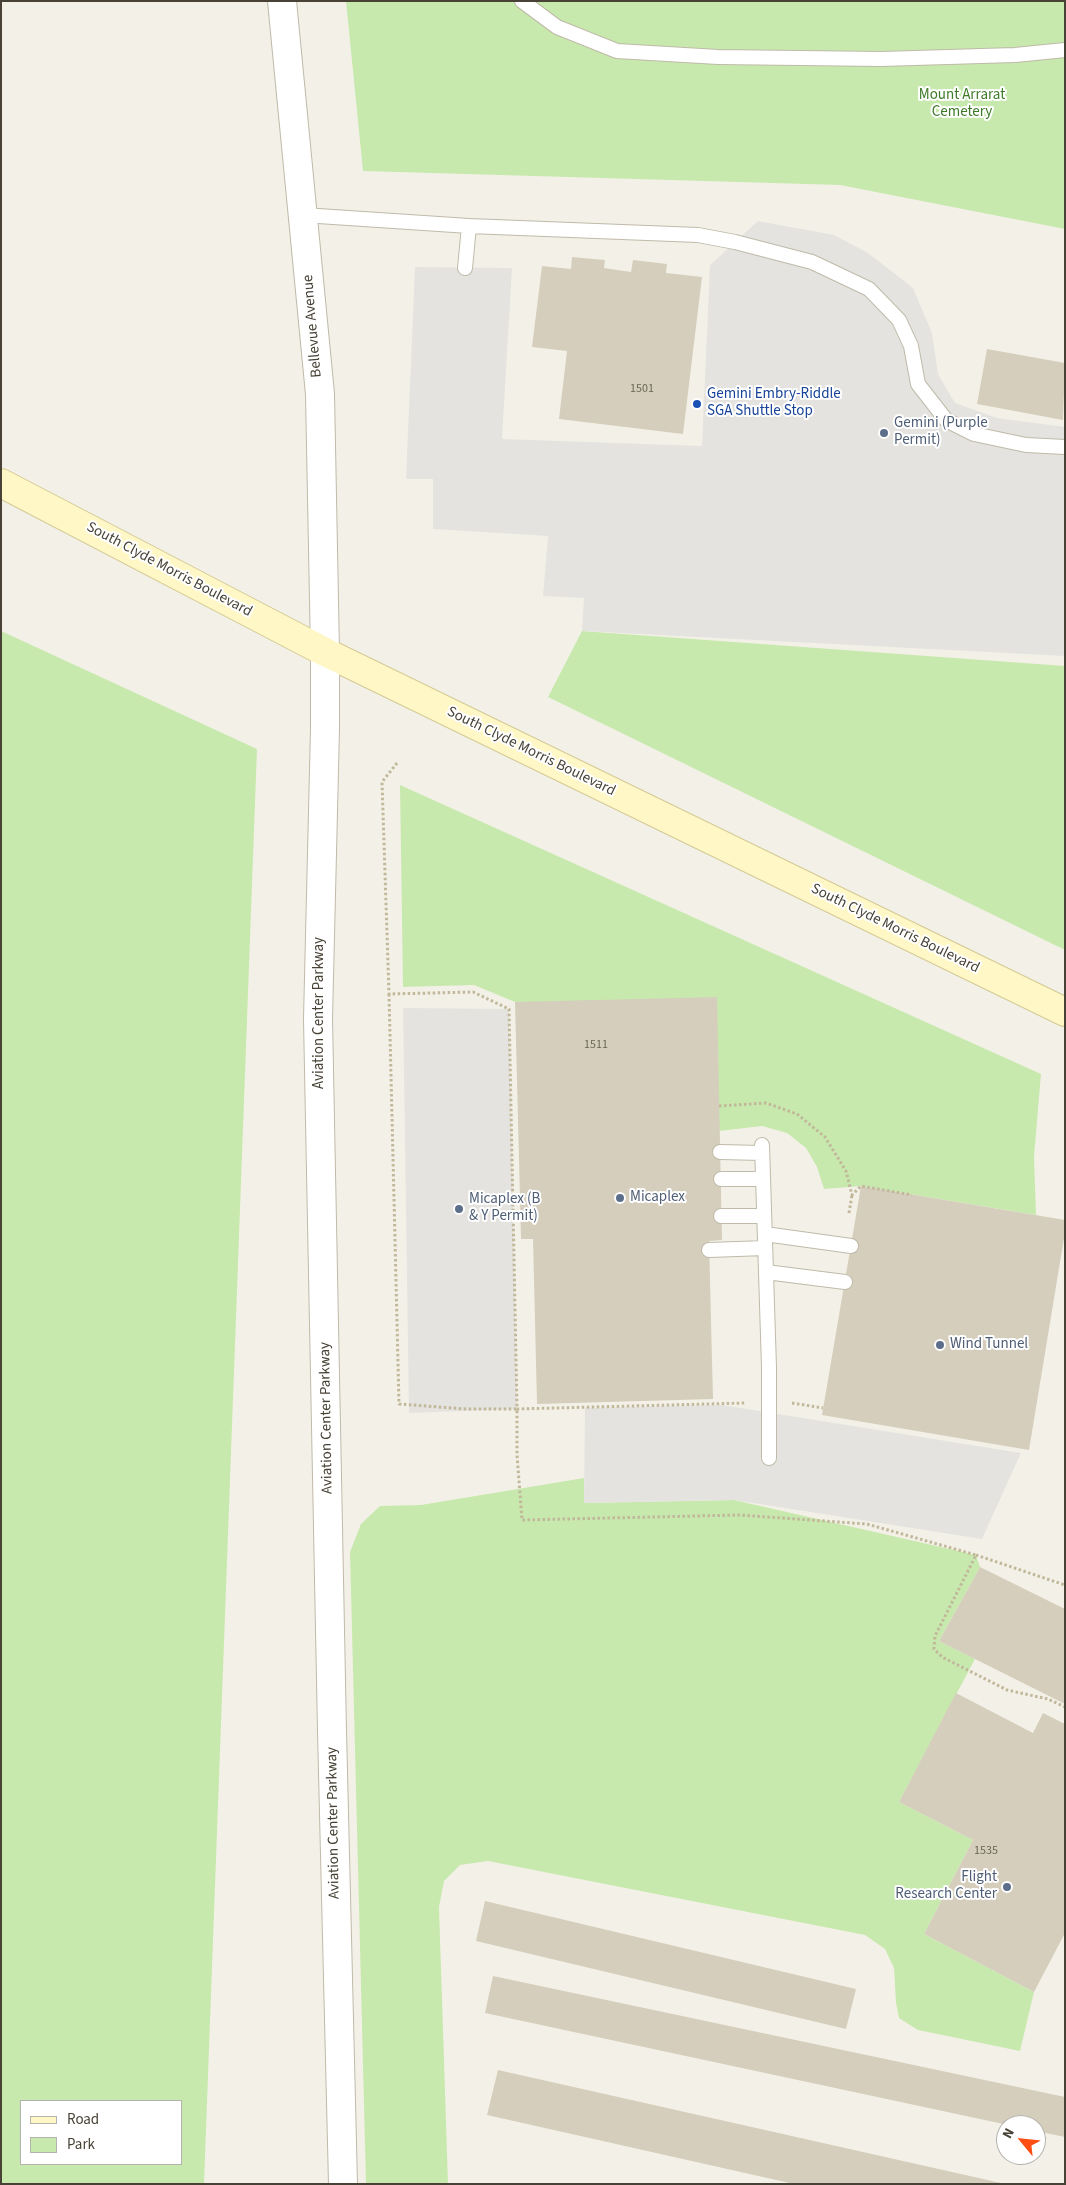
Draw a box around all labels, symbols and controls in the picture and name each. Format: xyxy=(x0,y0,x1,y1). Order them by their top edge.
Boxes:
park label: Mount Arrarat Cemetery xyxy=(919,87,1005,122)
street label: Bellevue Avenue xyxy=(300,274,326,378)
house number: 1501 xyxy=(630,382,654,396)
place label: Gemini Embry-Riddle SGA Shuttle Stop xyxy=(707,386,841,421)
marker: Gemini Embry-Riddle SGA Shuttle Stop xyxy=(691,398,703,410)
place label: Gemini (Purple Permit) xyxy=(894,415,988,450)
marker: Gemini (Purple Permit) xyxy=(878,427,890,439)
street label: South Clyde Morris Boulevard xyxy=(83,519,255,621)
street label: South Clyde Morris Boulevard xyxy=(444,703,618,801)
street label: South Clyde Morris Boulevard xyxy=(808,880,982,978)
street label: Aviation Center Parkway xyxy=(311,937,329,1089)
house number: 1511 xyxy=(584,1038,608,1052)
place label: Micaplex xyxy=(630,1189,685,1207)
place label: Micaplex (B & Y Permit) xyxy=(469,1191,540,1226)
marker: Micaplex xyxy=(614,1192,626,1204)
marker: Micaplex (B & Y Permit) xyxy=(453,1203,465,1215)
place label: Wind Tunnel xyxy=(950,1336,1028,1354)
marker: Wind Tunnel xyxy=(934,1339,946,1351)
street label: Aviation Center Parkway xyxy=(317,1342,337,1494)
street label: Aviation Center Parkway xyxy=(324,1747,344,1899)
house number: 1535 xyxy=(974,1844,998,1858)
place label: Flight Research Center xyxy=(895,1869,997,1904)
marker: Flight Research Center xyxy=(1001,1881,1013,1893)
legend xyxy=(20,2100,182,2165)
text: Road xyxy=(67,2109,99,2130)
north arrow xyxy=(996,2115,1046,2165)
text: N xyxy=(998,2125,1020,2142)
text: Park xyxy=(67,2134,95,2155)

